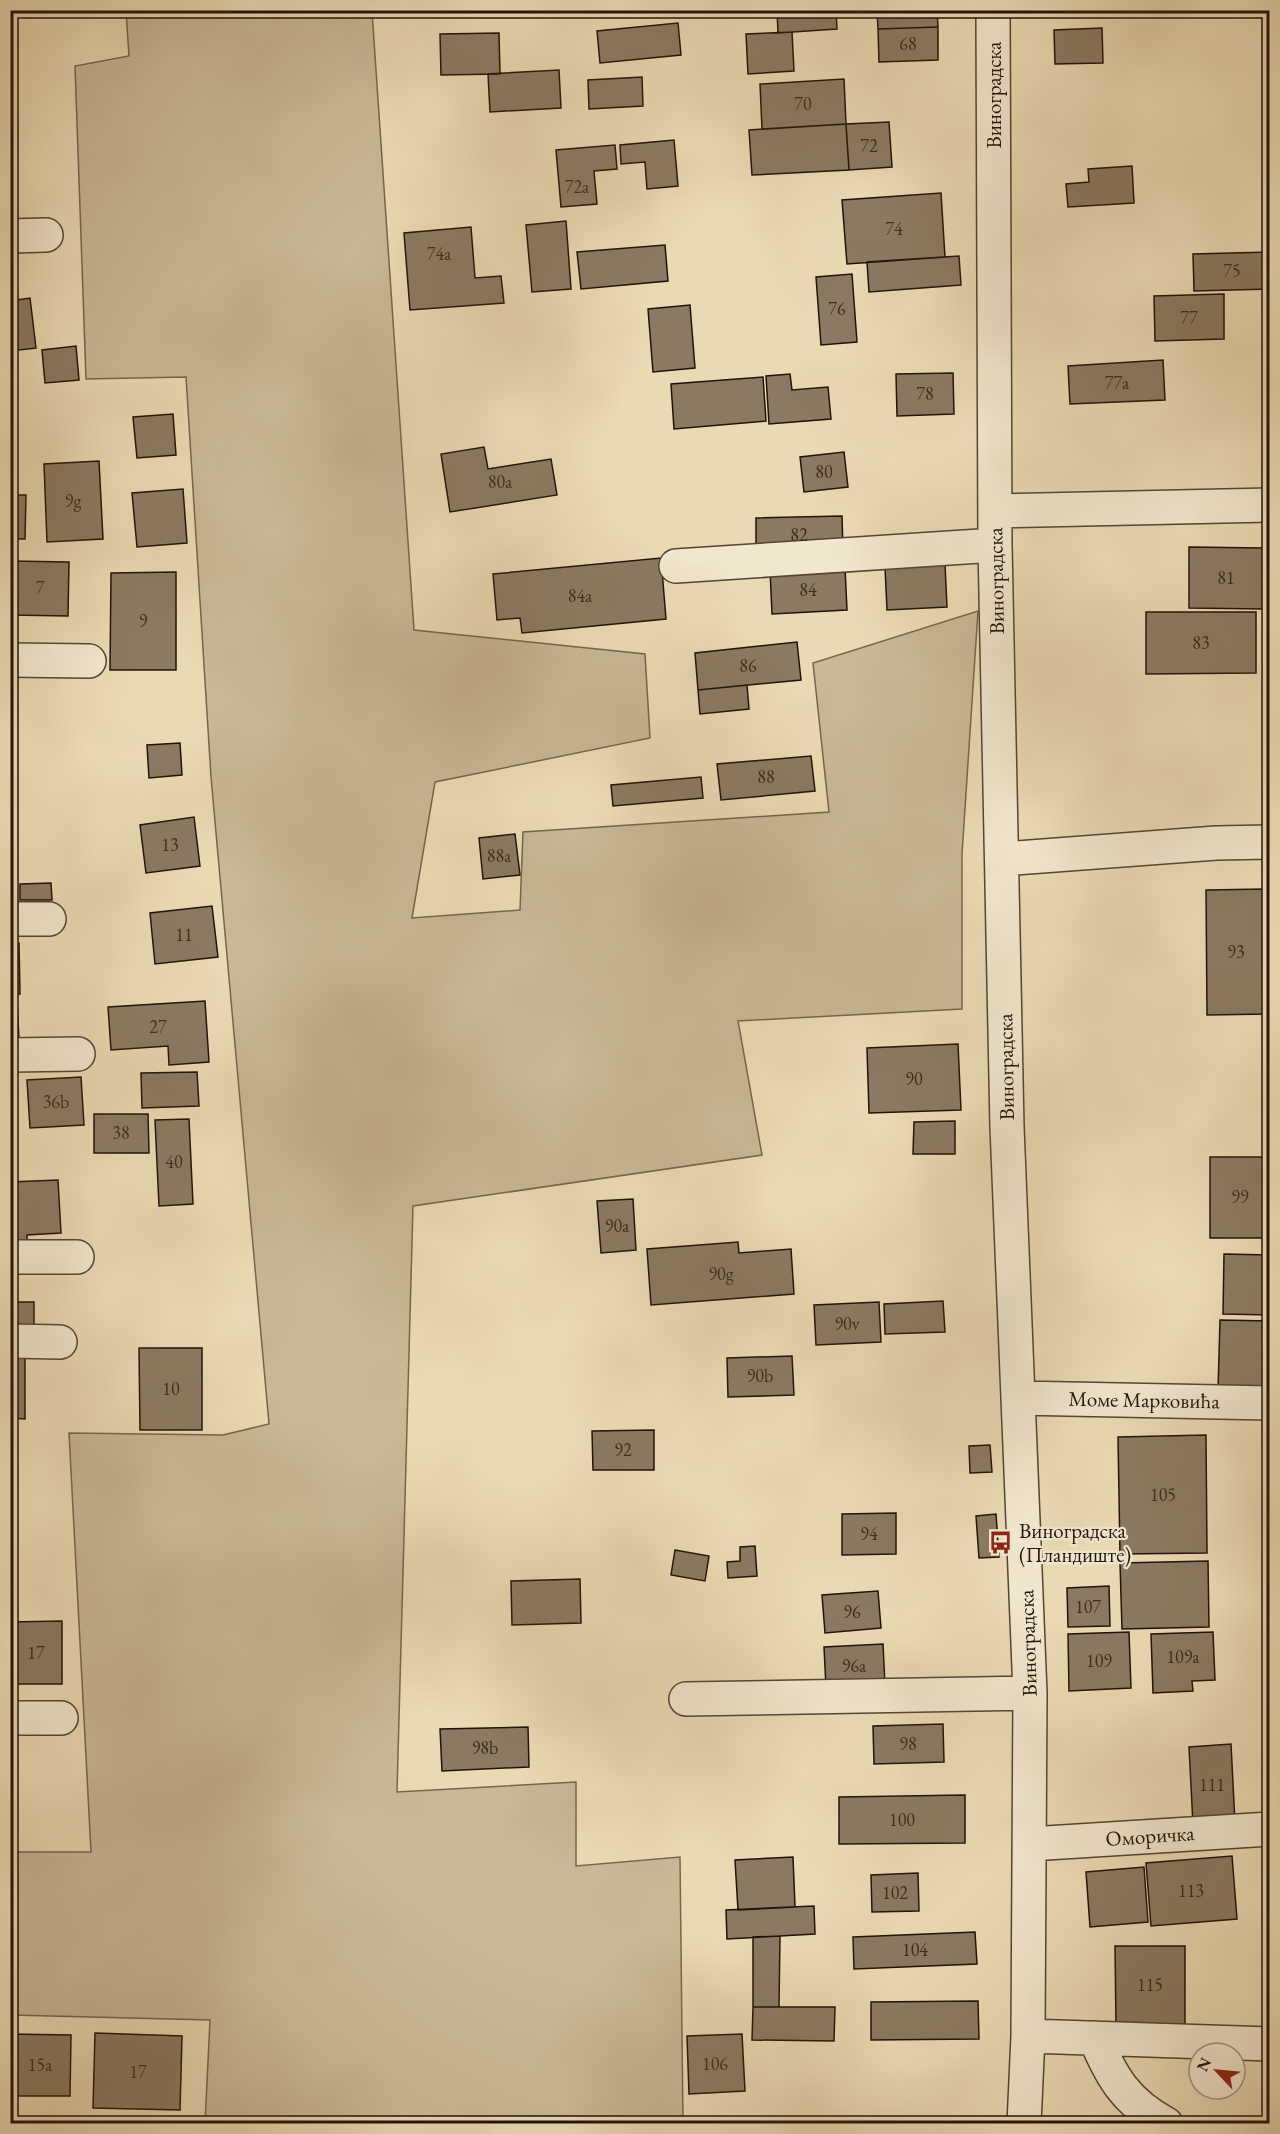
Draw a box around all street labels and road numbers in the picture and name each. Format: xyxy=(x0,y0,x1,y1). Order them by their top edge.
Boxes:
street label: Виноградска xyxy=(980,41,1007,148)
street label: Виноградска xyxy=(981,527,1010,635)
street label: Виноградска xyxy=(991,1013,1020,1121)
street label: Моме Марковића xyxy=(1068,1385,1220,1414)
street label: Виноградска xyxy=(1012,1588,1043,1697)
street label: Оморичка xyxy=(1105,1819,1196,1852)

